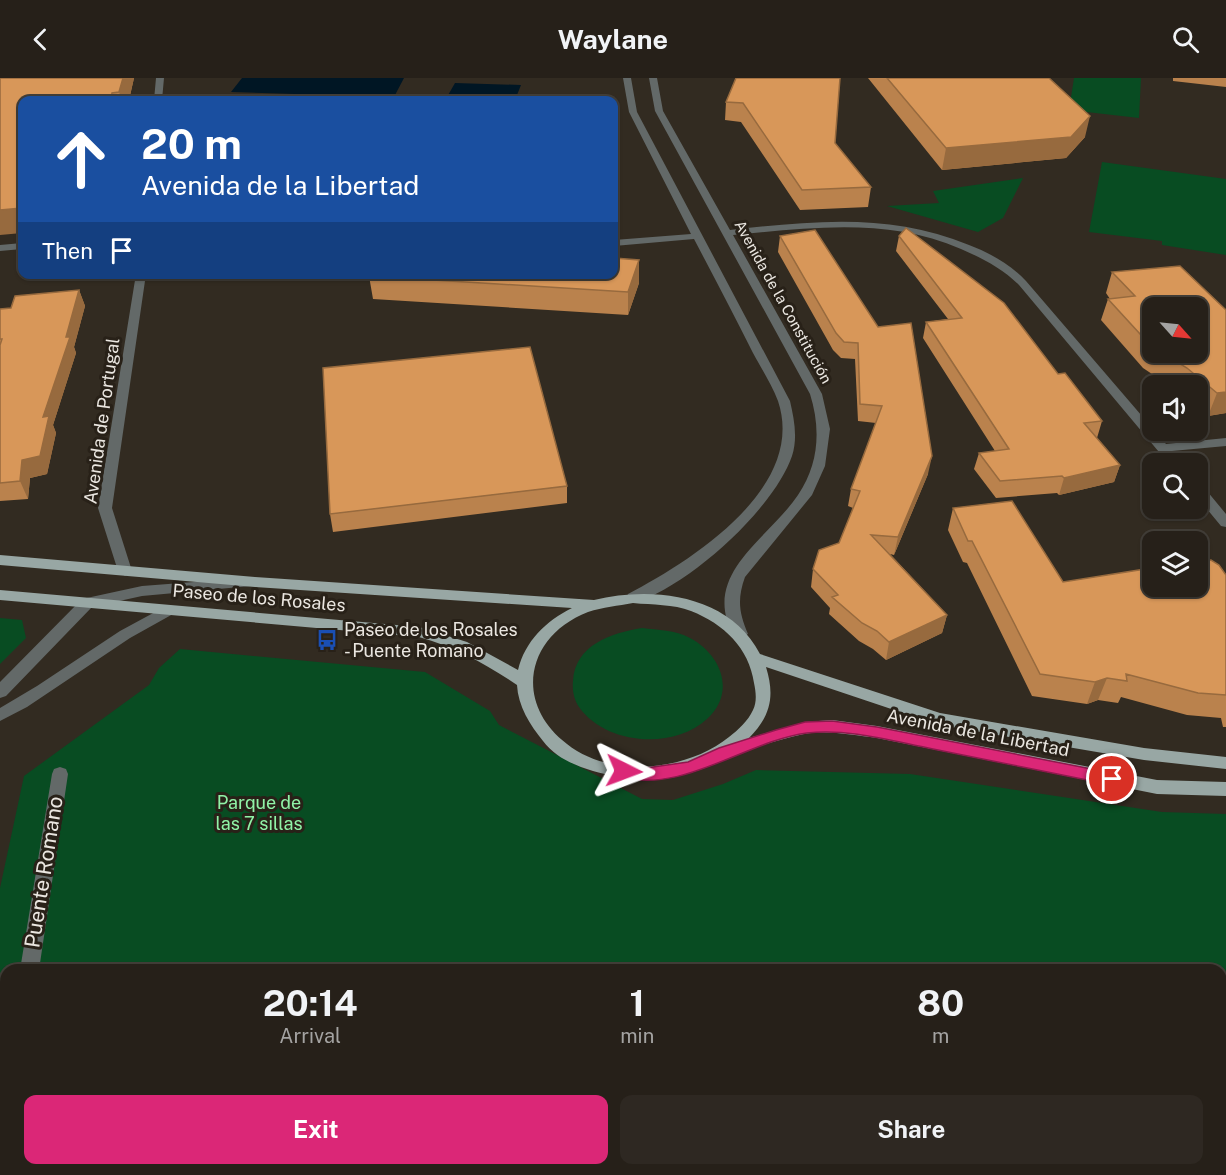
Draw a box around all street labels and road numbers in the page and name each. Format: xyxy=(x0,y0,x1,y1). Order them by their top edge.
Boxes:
street label: Avenida de la Constitución xyxy=(731,217,835,386)
street label: Avenida de Portugal xyxy=(79,336,124,505)
street label: Paseo de los Rosales xyxy=(172,579,346,616)
street label: Avenida de la Libertad xyxy=(885,704,1071,761)
street label: Puente Romano xyxy=(19,794,68,950)

